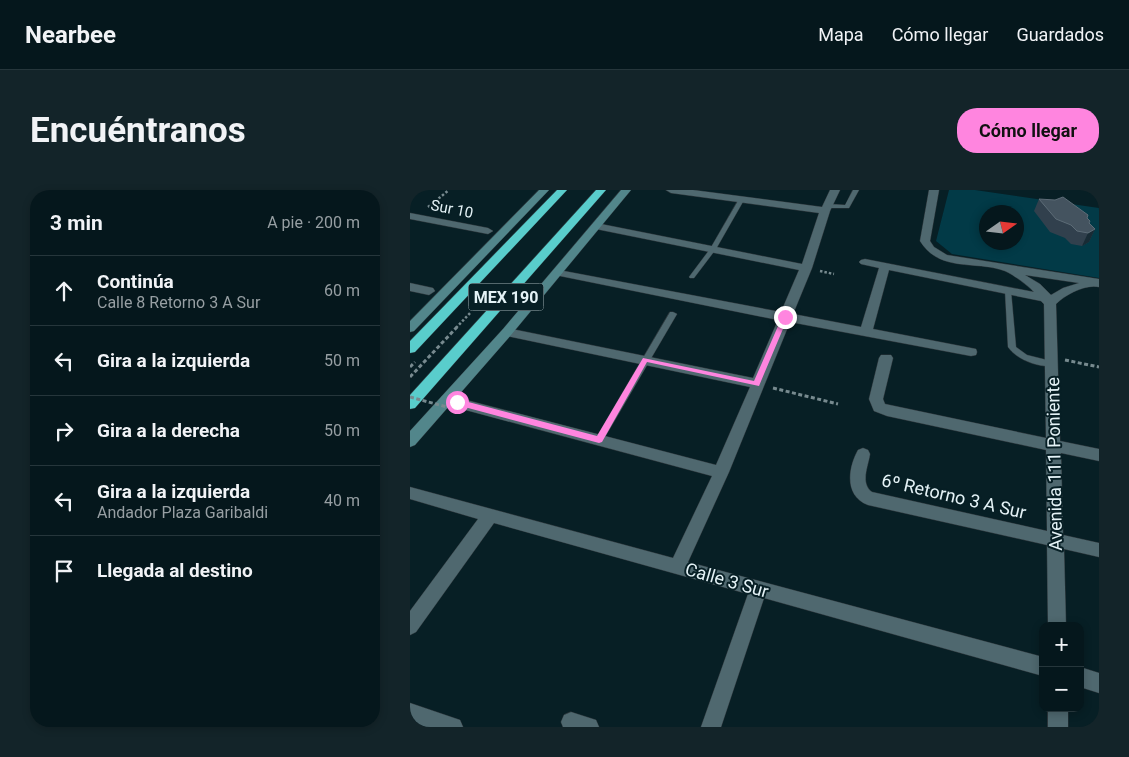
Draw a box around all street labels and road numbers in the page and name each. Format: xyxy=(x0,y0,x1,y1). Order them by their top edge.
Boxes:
street label: Sur 10 xyxy=(429,196,475,222)
road number: MEX 190 xyxy=(468,284,544,310)
street label: Avenida 111 Poniente xyxy=(1042,377,1066,551)
street label: 6º Retorno 3 A Sur xyxy=(880,469,1028,523)
street label: Calle 3 Sur xyxy=(683,558,771,602)

